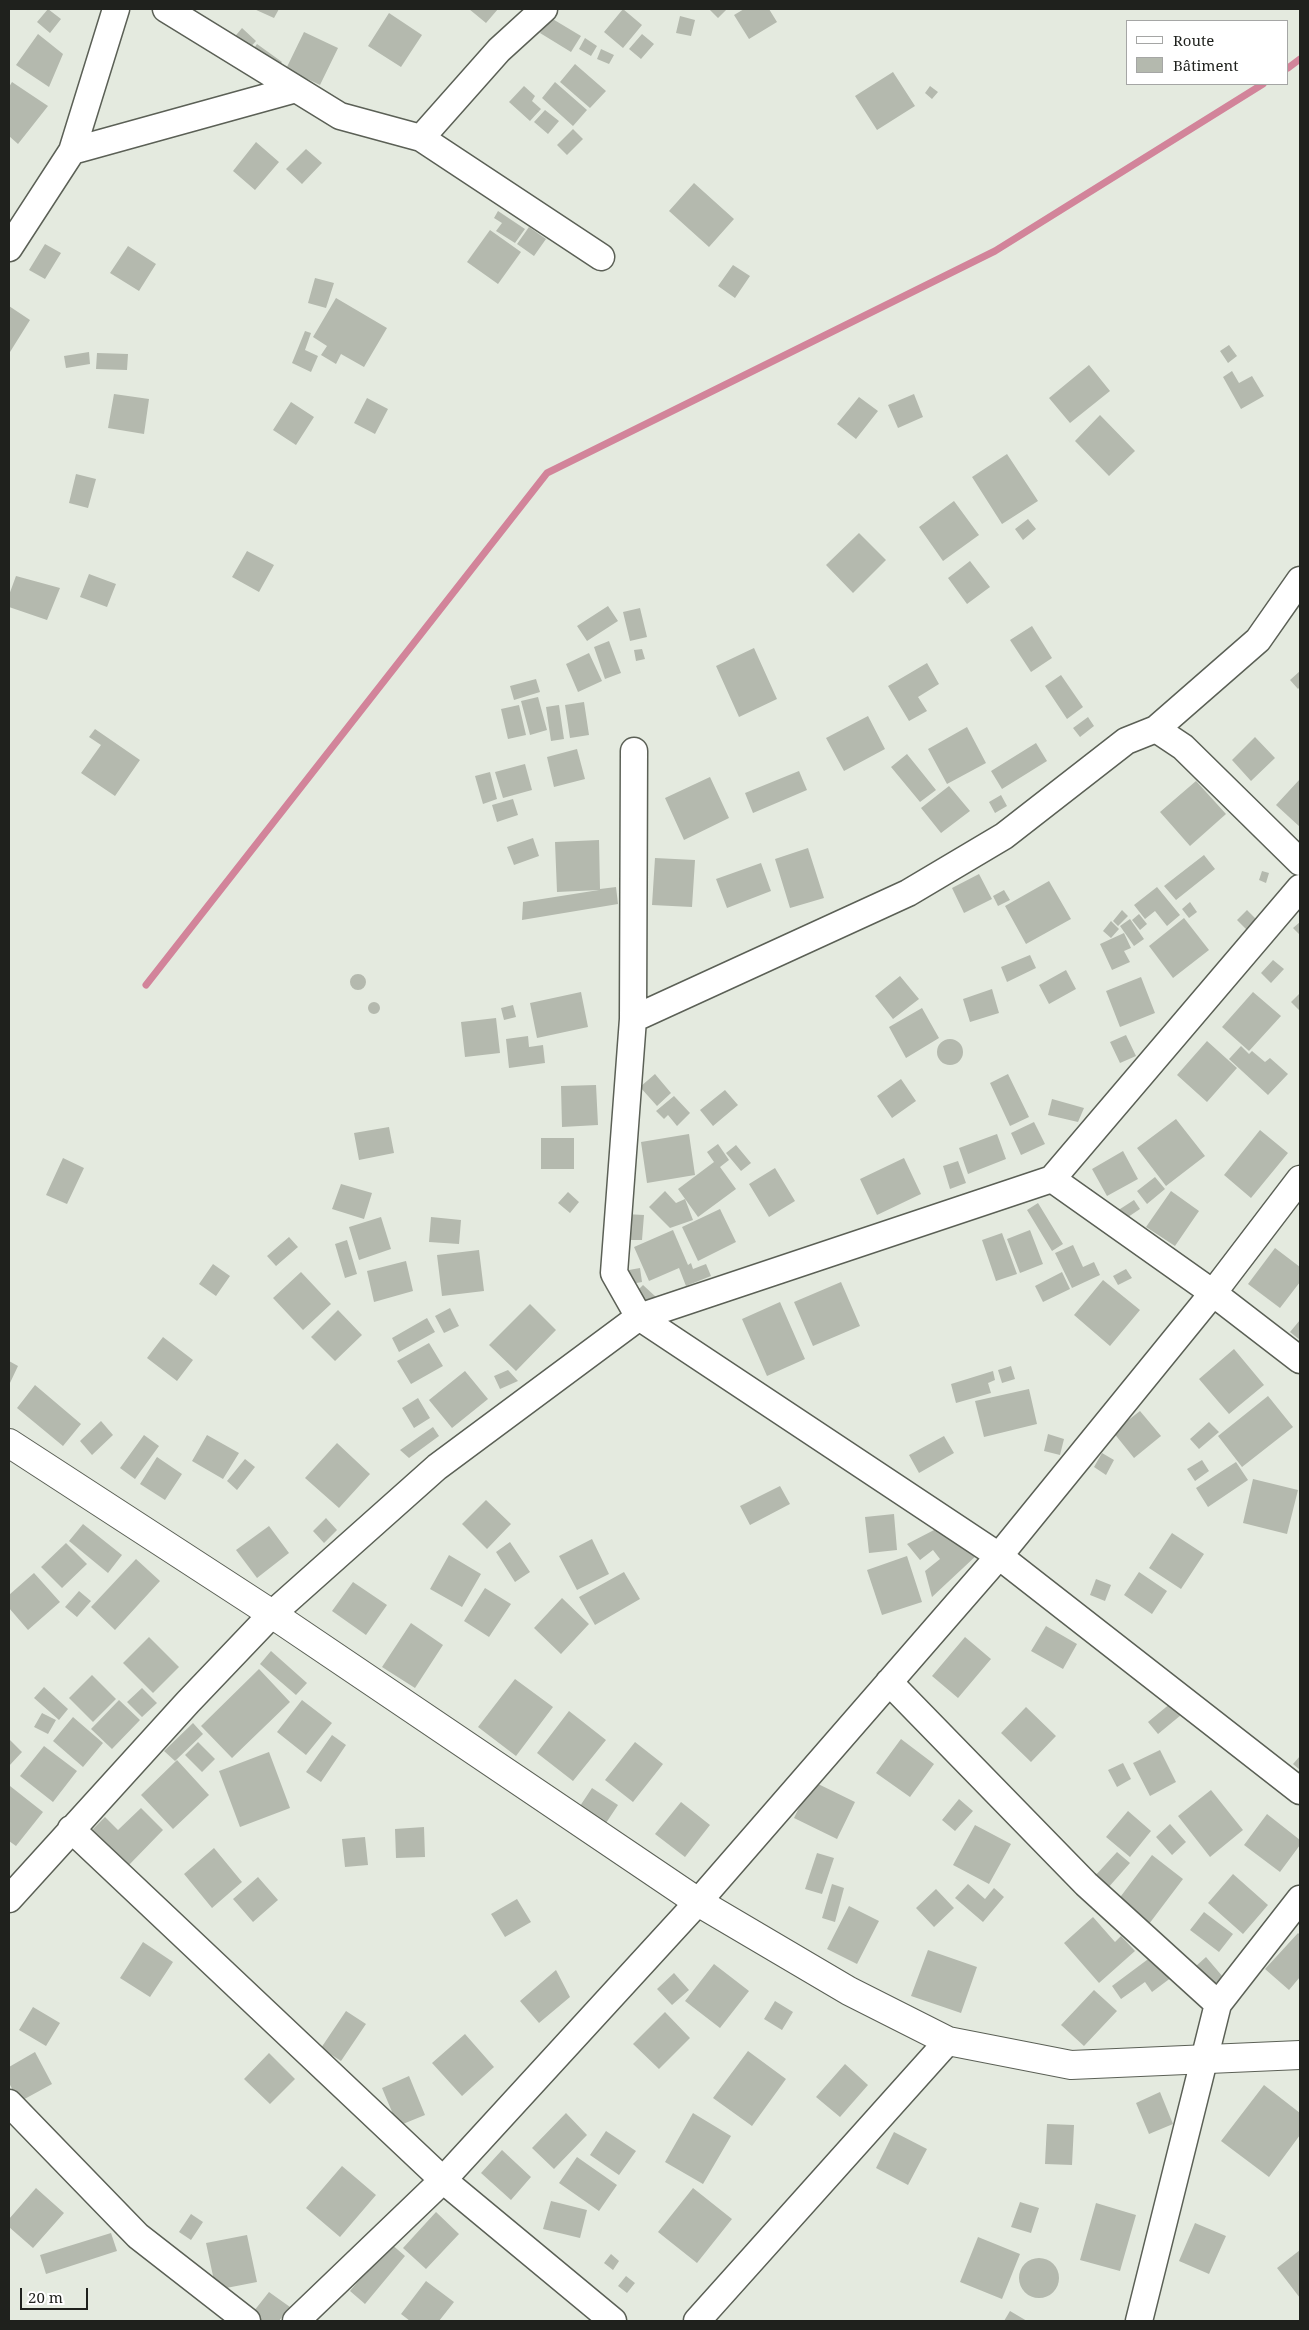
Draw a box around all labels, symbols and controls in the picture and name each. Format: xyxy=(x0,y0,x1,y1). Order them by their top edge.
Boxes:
legend xyxy=(1126,20,1289,85)
text: Route xyxy=(1173,30,1214,50)
text: Bâtiment xyxy=(1173,55,1239,75)
scale bar xyxy=(22,2278,90,2310)
text: 20 m xyxy=(28,2287,63,2307)

